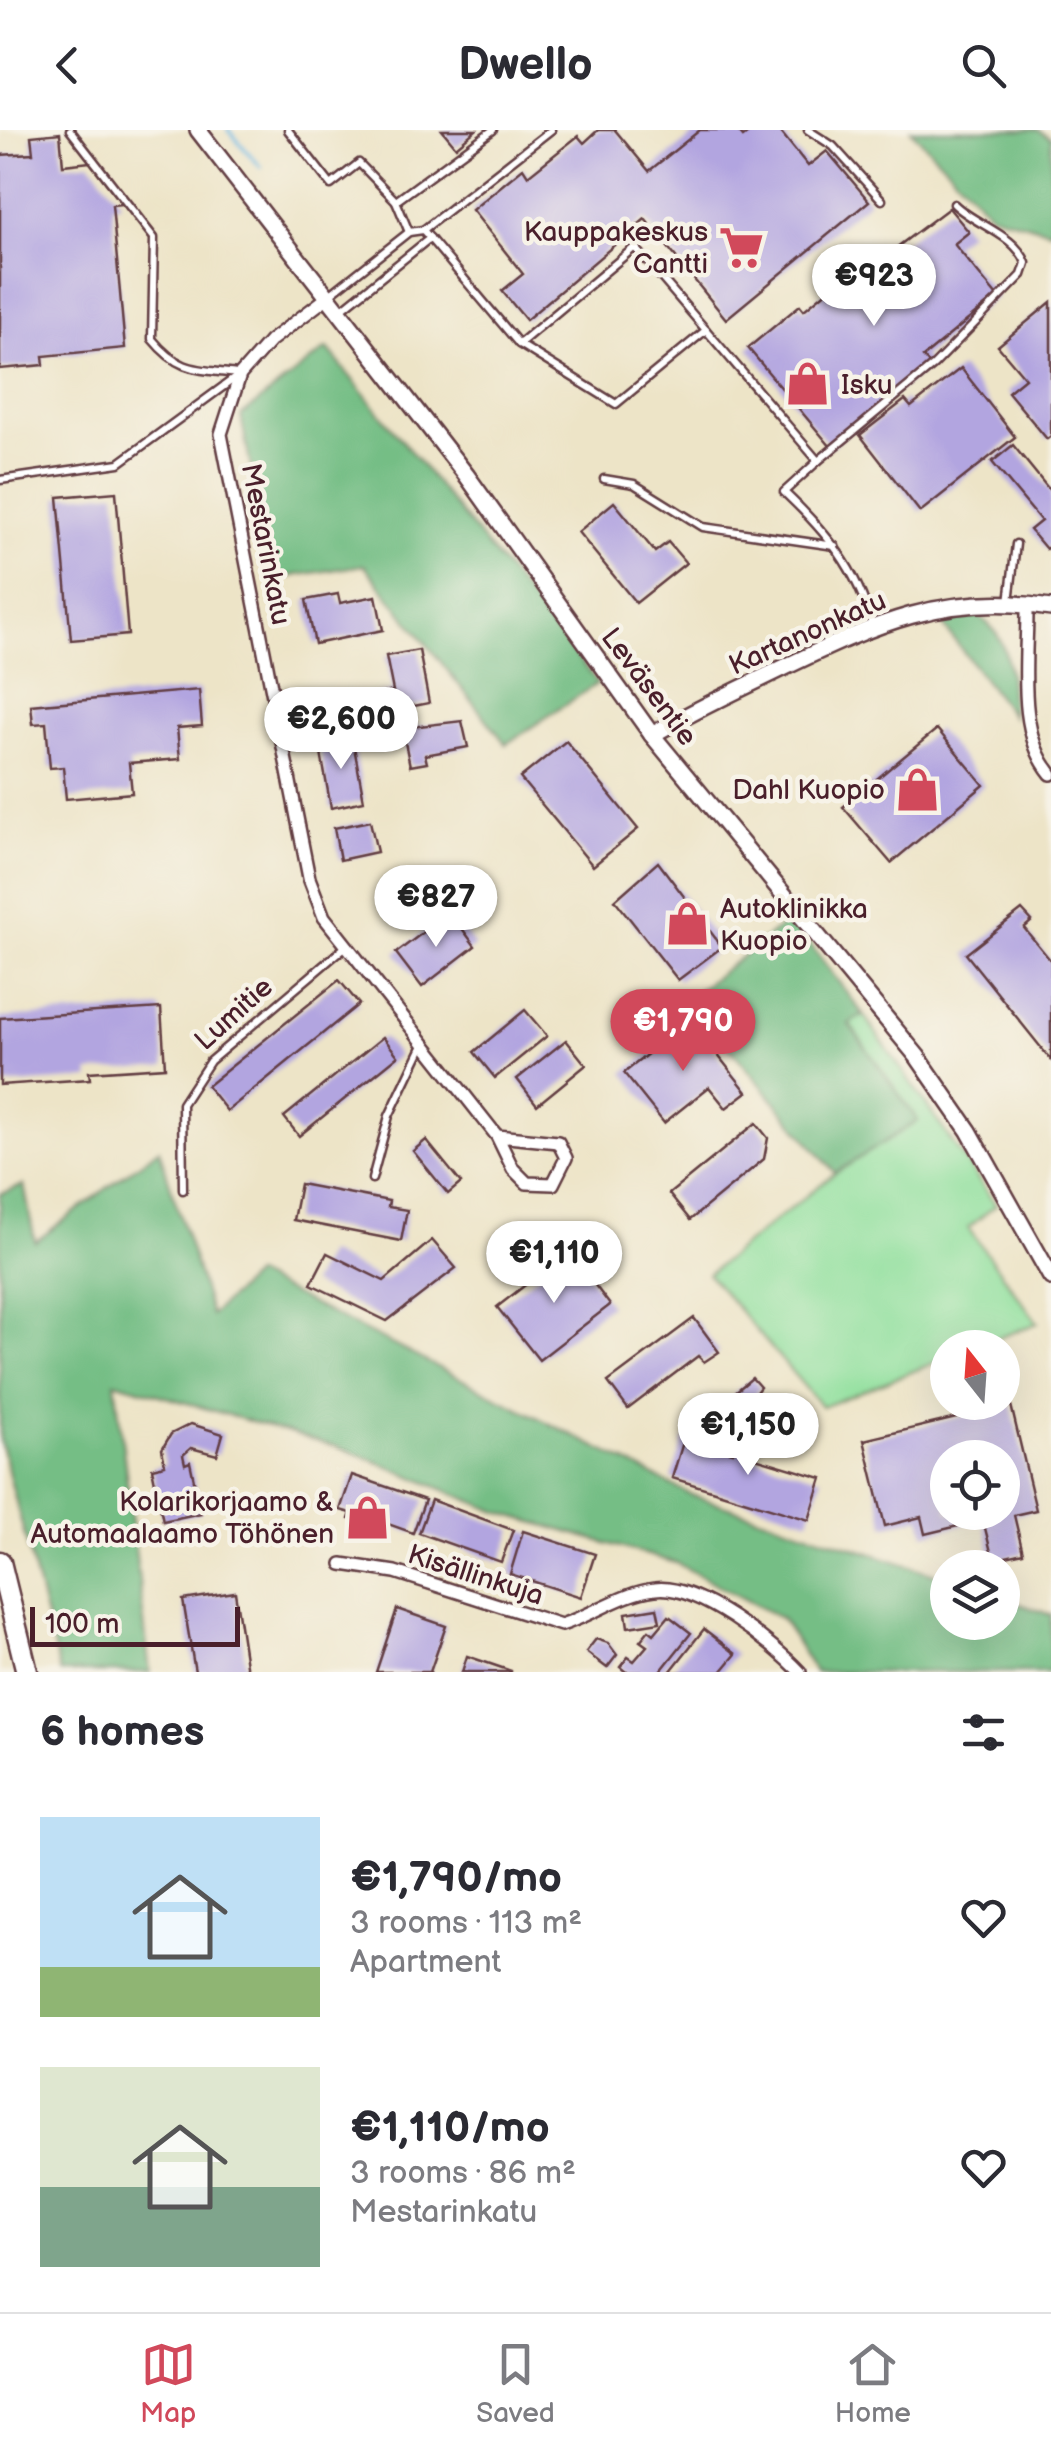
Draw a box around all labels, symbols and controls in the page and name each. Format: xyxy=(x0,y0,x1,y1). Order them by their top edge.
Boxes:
icon: back xyxy=(40,38,95,93)
text: Dwello xyxy=(458,38,593,93)
icon: search xyxy=(956,38,1011,93)
place label: Kauppakeskus Cantti xyxy=(524,216,708,281)
supermarket icon: Kauppakeskus Cantti xyxy=(717,223,765,271)
pin: €923 xyxy=(815,244,933,329)
text: €923 xyxy=(834,257,914,296)
shop icon: Isku xyxy=(784,360,832,408)
place label: Isku xyxy=(841,369,893,402)
street label: Mestarinkatu xyxy=(234,461,297,628)
street label: Kartanonkatu xyxy=(724,584,891,683)
street label: Leväsentie xyxy=(594,622,704,752)
pin: €2,600 xyxy=(260,687,422,772)
text: €2,600 xyxy=(286,700,396,739)
shop icon: Dahl Kuopio xyxy=(894,765,942,813)
place label: Dahl Kuopio xyxy=(732,774,885,807)
pin: €827 xyxy=(377,865,495,950)
text: €827 xyxy=(396,878,476,917)
place label: Autoklinikka Kuopio xyxy=(720,893,868,958)
shop icon: Autoklinikka Kuopio xyxy=(663,900,711,948)
street label: Lumitie xyxy=(188,971,280,1058)
pin: €1,790 xyxy=(602,989,764,1074)
text: €1,790 xyxy=(632,1002,734,1041)
pin: €1,110 xyxy=(473,1221,635,1306)
text: €1,110 xyxy=(508,1234,600,1273)
north arrow xyxy=(930,1330,1020,1420)
map controls xyxy=(930,1330,1020,1640)
pin: €1,150 xyxy=(667,1393,829,1478)
text: €1,150 xyxy=(700,1406,796,1445)
button: locate xyxy=(930,1440,1020,1530)
place label: Kolarikorjaamo & Automaalaamo Töhönen xyxy=(30,1486,334,1551)
shop icon: Kolarikorjaamo & Automaalaamo Töhönen xyxy=(343,1493,391,1541)
street label: Kisällinkuja xyxy=(403,1538,548,1613)
button: layers xyxy=(930,1550,1020,1640)
scale bar xyxy=(30,1602,240,1646)
text: 100 m xyxy=(45,1608,119,1641)
icon: filters xyxy=(956,1705,1011,1760)
text: 6 homes xyxy=(40,1707,204,1758)
text: €1,790/mo xyxy=(350,1853,562,1904)
icon: home xyxy=(120,1857,240,1977)
icon: heart xyxy=(956,1890,1011,1945)
text: 3 rooms · 113 m² xyxy=(350,1904,582,1943)
text: Apartment xyxy=(350,1943,501,1982)
text: €1,110/mo xyxy=(350,2103,550,2154)
icon: home xyxy=(120,2107,240,2227)
icon: heart xyxy=(956,2140,1011,2195)
text: 3 rooms · 86 m² xyxy=(350,2154,576,2193)
text: Mestarinkatu xyxy=(350,2193,537,2232)
tab: Map xyxy=(140,2337,196,2430)
tab: Saved xyxy=(476,2337,555,2430)
tab: Home xyxy=(835,2337,911,2430)

